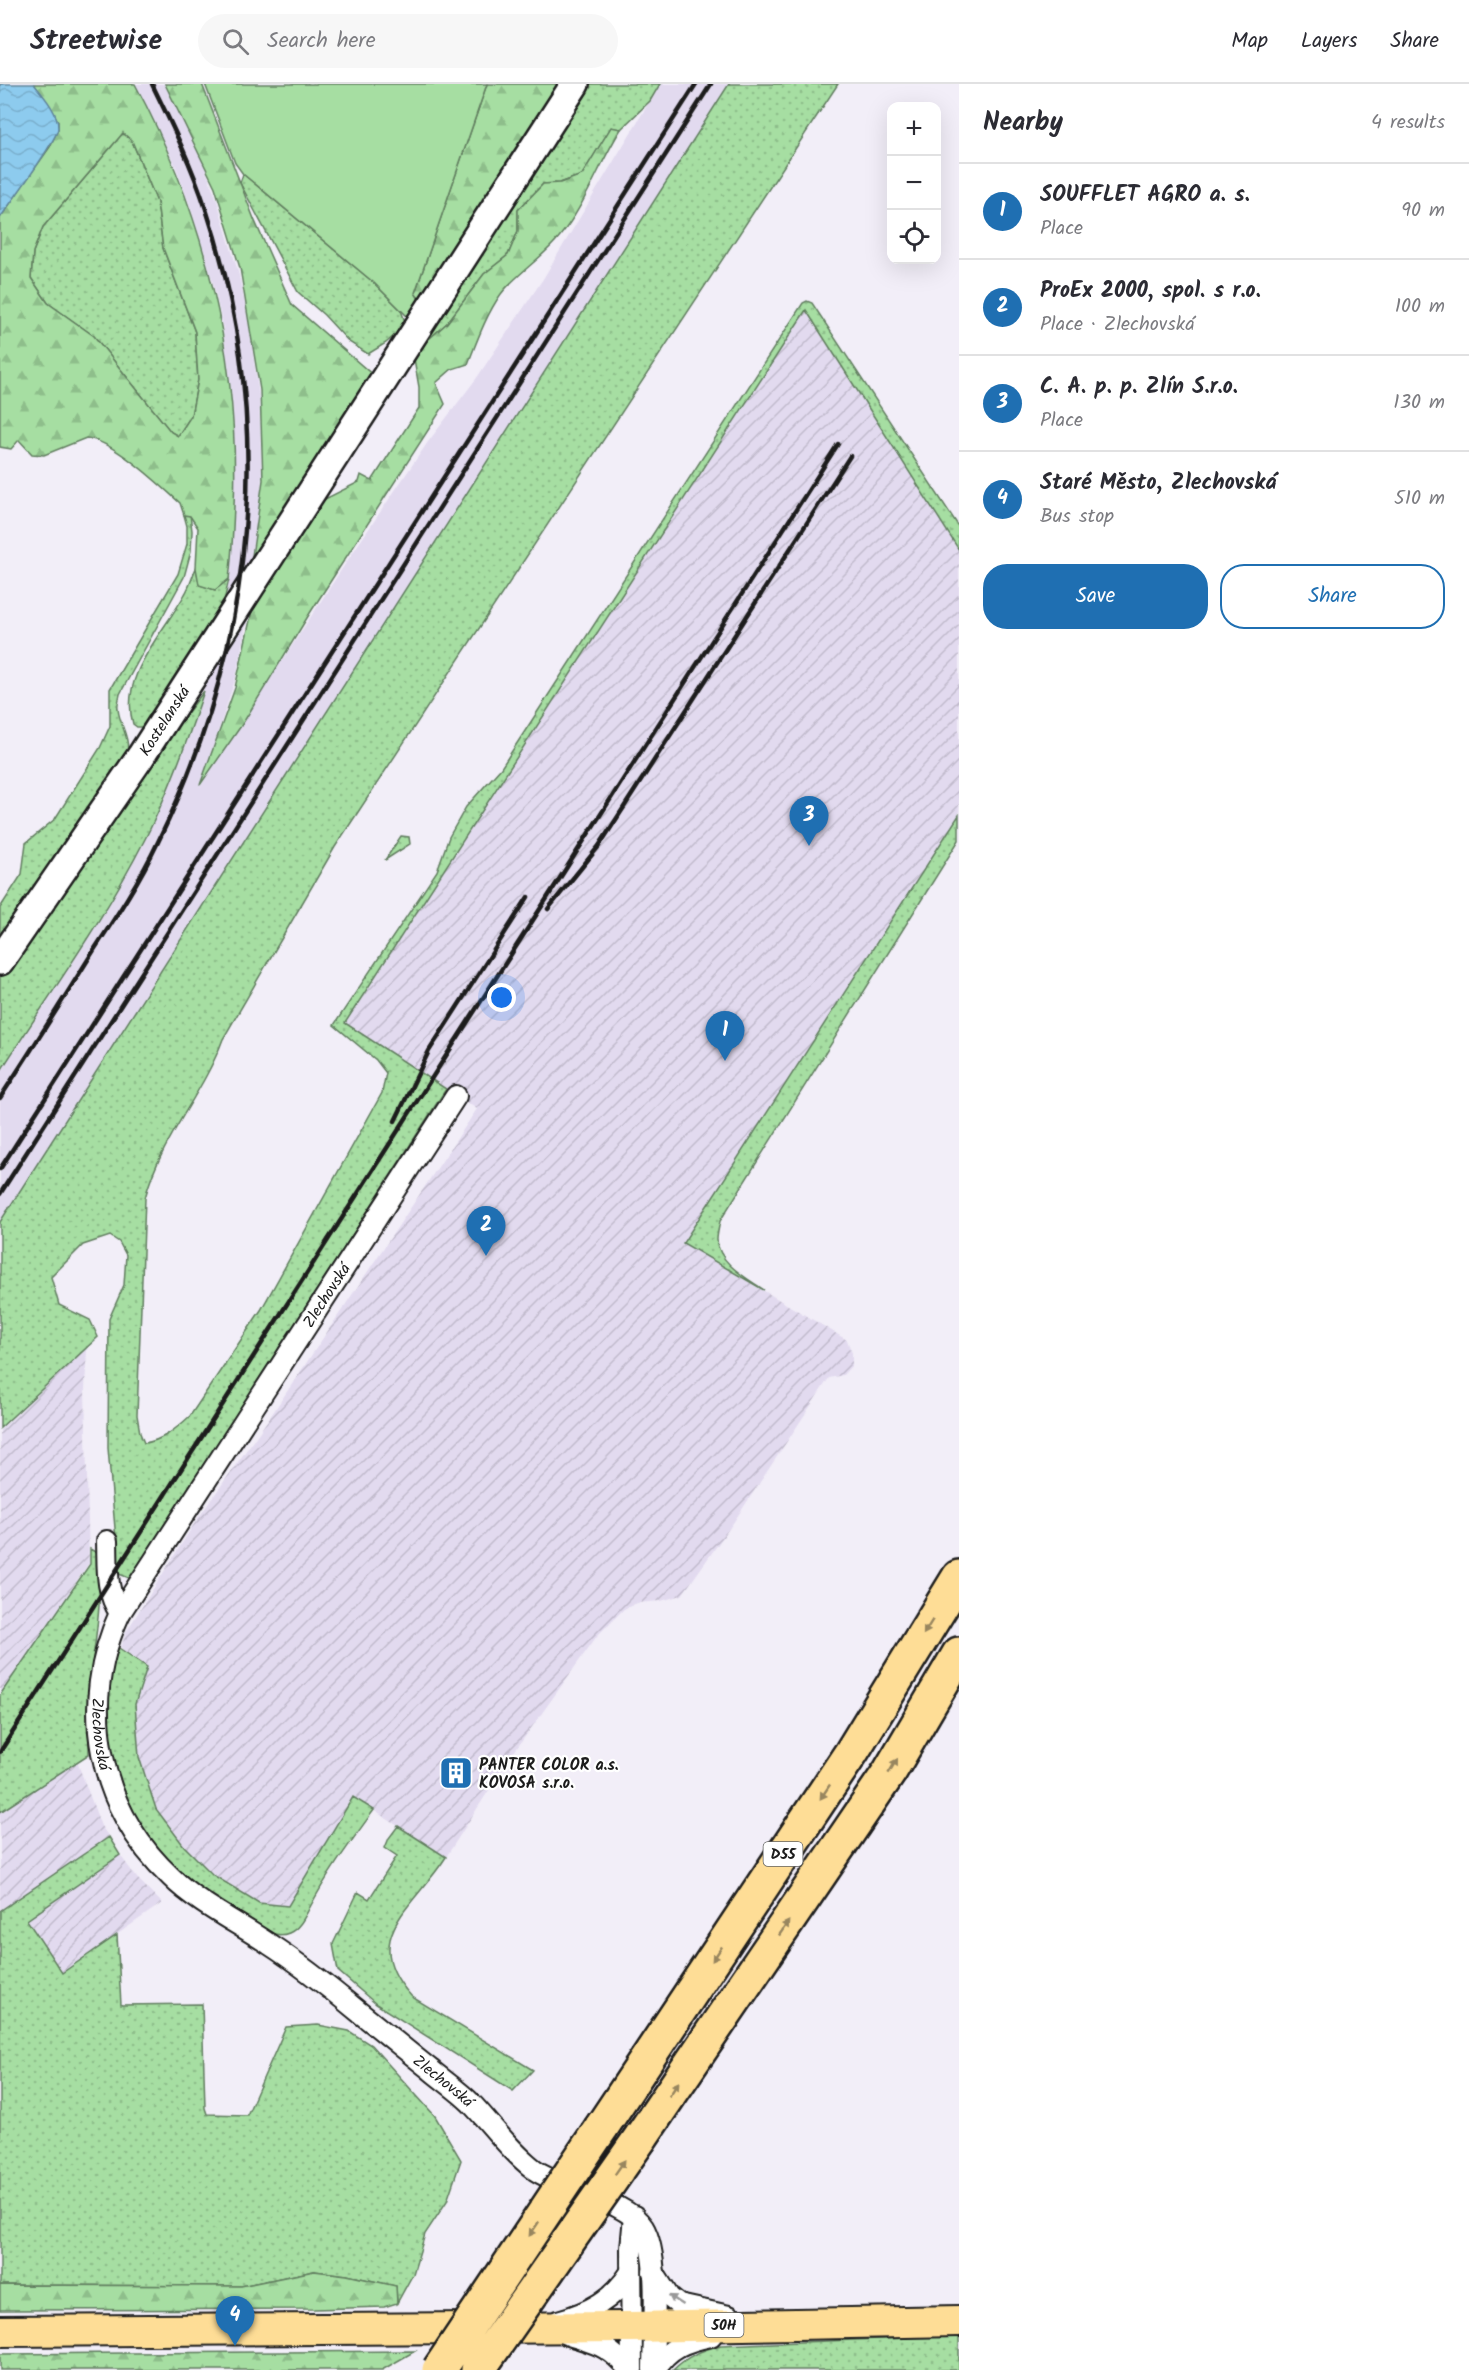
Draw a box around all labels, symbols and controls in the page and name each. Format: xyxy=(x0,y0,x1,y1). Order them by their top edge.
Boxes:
search box xyxy=(198,14,618,68)
text: Streetwise xyxy=(30,19,162,64)
text: Search here xyxy=(267,24,376,59)
icon: search xyxy=(219,25,252,58)
text: Map xyxy=(1231,25,1268,58)
text: Layers xyxy=(1301,25,1357,58)
text: Share xyxy=(1390,25,1439,58)
map controls xyxy=(887,102,941,264)
button: + xyxy=(887,102,941,156)
text: Nearby xyxy=(983,102,1063,144)
text: 4 results xyxy=(1371,107,1445,139)
button: − xyxy=(887,156,941,210)
text: SOUFFLET AGRO a. s. xyxy=(1040,178,1250,213)
text: 1 xyxy=(999,195,1006,227)
text: 90 m xyxy=(1401,195,1445,227)
button: locate xyxy=(887,210,941,264)
text: Place xyxy=(1040,213,1083,245)
text: ProEx 2000, spol. s r.o. xyxy=(1040,274,1261,309)
text: 2 xyxy=(997,291,1008,323)
text: 100 m xyxy=(1395,291,1445,323)
text: Place · Zlechovská xyxy=(1040,309,1195,341)
text: C. A. p. p. Zlín S.r.o. xyxy=(1040,370,1238,405)
text: 3 xyxy=(997,387,1008,419)
text: 130 m xyxy=(1393,387,1445,419)
text: Place xyxy=(1040,405,1083,437)
text: Staré Město, Zlechovská xyxy=(1040,466,1277,501)
text: 4 xyxy=(997,483,1008,515)
text: 510 m xyxy=(1394,483,1445,515)
text: Bus stop xyxy=(1040,501,1114,533)
button: Save xyxy=(983,564,1208,629)
button: Share xyxy=(1220,564,1445,629)
street label: Kostelanská xyxy=(133,680,198,761)
pin: 3 xyxy=(790,796,828,846)
your location xyxy=(487,983,516,1012)
pin: 1 xyxy=(706,1012,744,1061)
pin: 2 xyxy=(466,1206,506,1256)
street label: Zlechovská xyxy=(297,1257,358,1333)
one-way arrow xyxy=(923,1619,934,1635)
street label: Zlechovská xyxy=(84,1697,117,1775)
place label: PANTER COLOR a.s. KOVOSA s.r.o. xyxy=(479,1753,619,1796)
building icon: PANTER COLOR a.s. KOVOSA s.r.o. xyxy=(438,1755,474,1791)
one-way arrow xyxy=(888,1757,898,1774)
one-way arrow xyxy=(820,1784,831,1800)
road number: D55 xyxy=(764,1842,802,1866)
one-way arrow xyxy=(778,1920,790,1936)
one-way arrow xyxy=(711,1946,723,1962)
street label: Zlechovská xyxy=(407,2049,480,2115)
one-way arrow xyxy=(668,2081,679,2097)
one-way arrow xyxy=(614,2160,626,2176)
one-way arrow xyxy=(528,2220,540,2236)
one-way arrow xyxy=(668,2295,685,2306)
pin: 4 xyxy=(216,2296,254,2346)
road number: 50H xyxy=(704,2313,744,2337)

